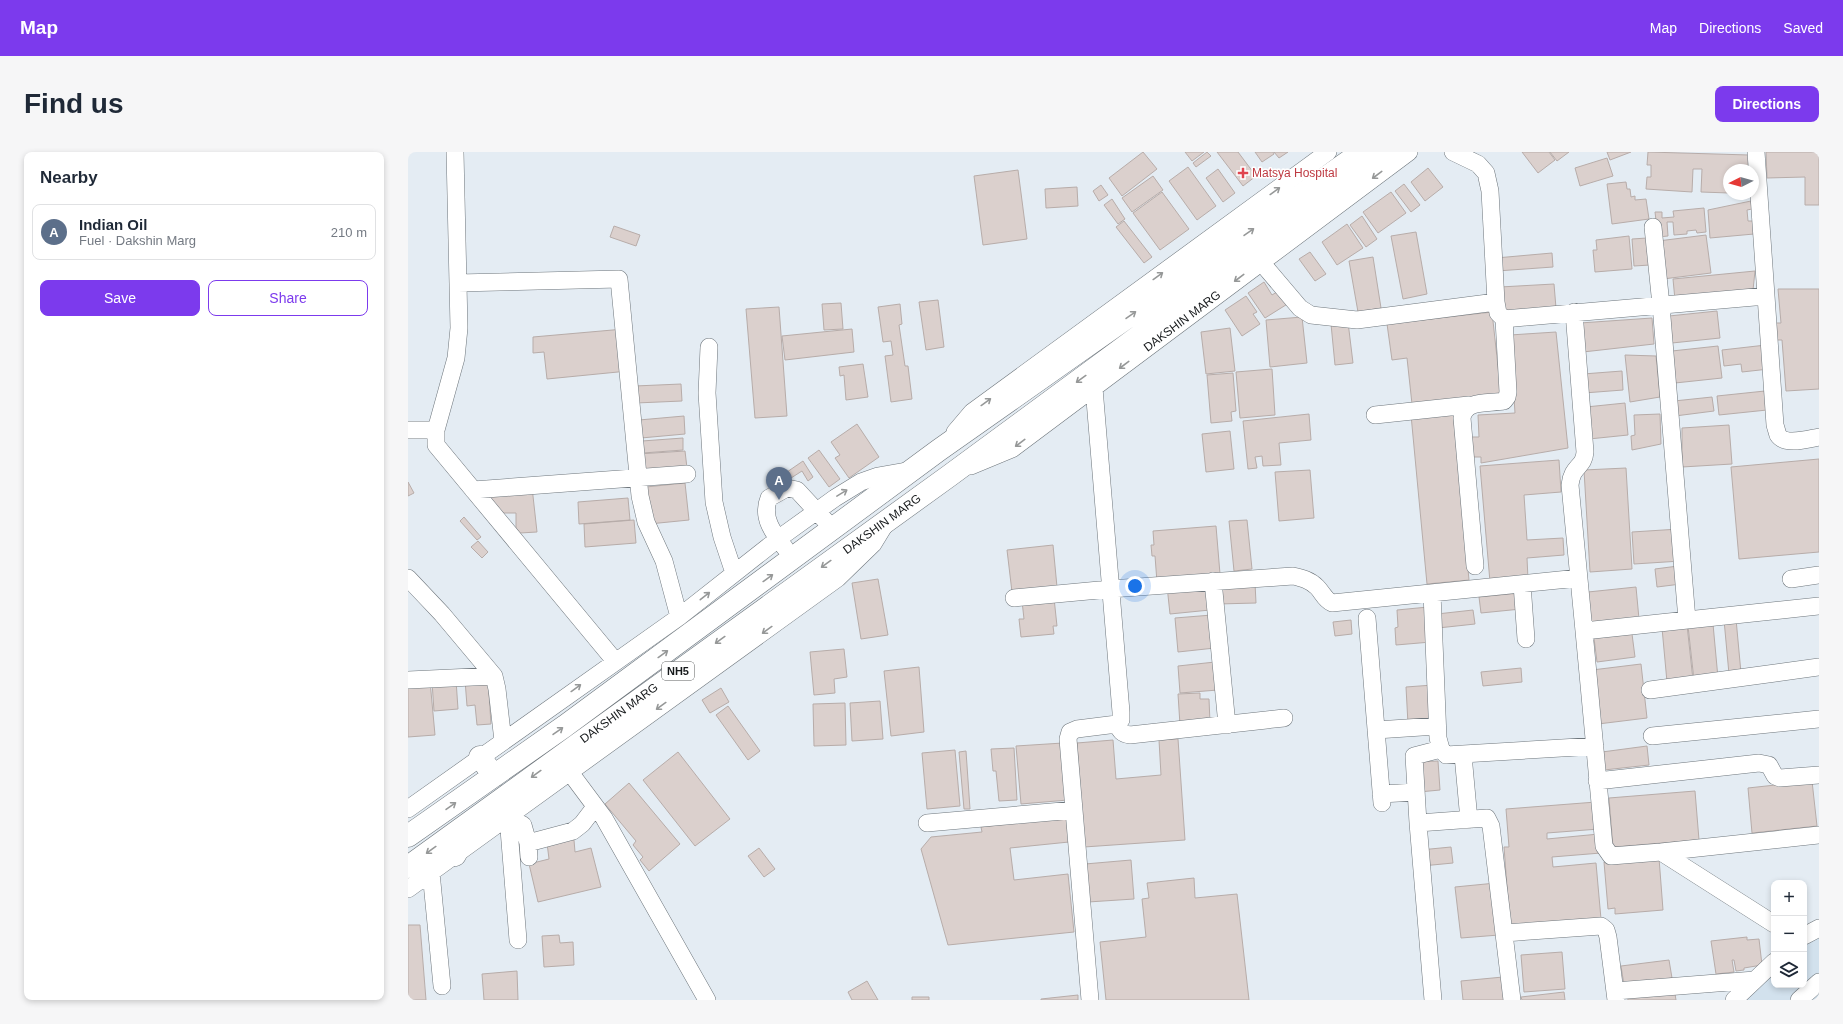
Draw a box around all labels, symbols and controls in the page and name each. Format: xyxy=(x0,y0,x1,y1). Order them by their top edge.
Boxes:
text: Map xyxy=(20,17,58,38)
text: Map xyxy=(1650,20,1677,36)
text: Directions xyxy=(1699,20,1761,36)
text: Saved xyxy=(1783,20,1823,36)
button: Directions xyxy=(1715,86,1819,122)
text: Find us xyxy=(24,88,124,119)
north arrow xyxy=(1723,164,1759,200)
place label: Matsya Hospital xyxy=(1252,166,1337,180)
marker: Matsya Hospital xyxy=(1237,167,1249,179)
text: Nearby xyxy=(40,168,98,187)
one-way arrow xyxy=(1372,171,1383,179)
one-way arrow xyxy=(1269,187,1280,195)
text: Indian Oil xyxy=(79,216,147,233)
text: A xyxy=(49,225,59,240)
text: 210 m xyxy=(331,225,367,240)
one-way arrow xyxy=(1243,228,1254,236)
text: Fuel · Dakshin Marg xyxy=(79,233,196,248)
one-way arrow xyxy=(1153,272,1164,280)
one-way arrow xyxy=(1234,274,1245,282)
button: Save xyxy=(40,280,200,316)
button: Share xyxy=(208,280,368,316)
street label: DAKSHIN MARG xyxy=(1141,288,1223,354)
one-way arrow xyxy=(1125,311,1136,319)
one-way arrow xyxy=(1119,360,1130,369)
one-way arrow xyxy=(1076,374,1087,383)
one-way arrow xyxy=(980,398,991,407)
one-way arrow xyxy=(1015,439,1026,447)
pin: A xyxy=(766,467,792,500)
one-way arrow xyxy=(836,489,847,497)
street label: DAKSHIN MARG xyxy=(840,491,924,557)
one-way arrow xyxy=(821,560,832,568)
one-way arrow xyxy=(762,574,773,582)
your location xyxy=(1125,576,1145,596)
one-way arrow xyxy=(699,592,710,601)
one-way arrow xyxy=(761,626,772,634)
one-way arrow xyxy=(715,636,726,644)
one-way arrow xyxy=(657,650,668,659)
road number: NH5 xyxy=(662,662,694,680)
street label: DAKSHIN MARG xyxy=(577,680,661,746)
one-way arrow xyxy=(571,684,582,692)
one-way arrow xyxy=(656,702,667,710)
one-way arrow xyxy=(552,727,563,735)
one-way arrow xyxy=(530,769,541,778)
one-way arrow xyxy=(446,802,457,810)
one-way arrow xyxy=(425,846,436,854)
map controls xyxy=(1771,880,1807,988)
button: + xyxy=(1771,880,1807,916)
button: − xyxy=(1771,916,1807,952)
button: layers xyxy=(1771,952,1807,988)

